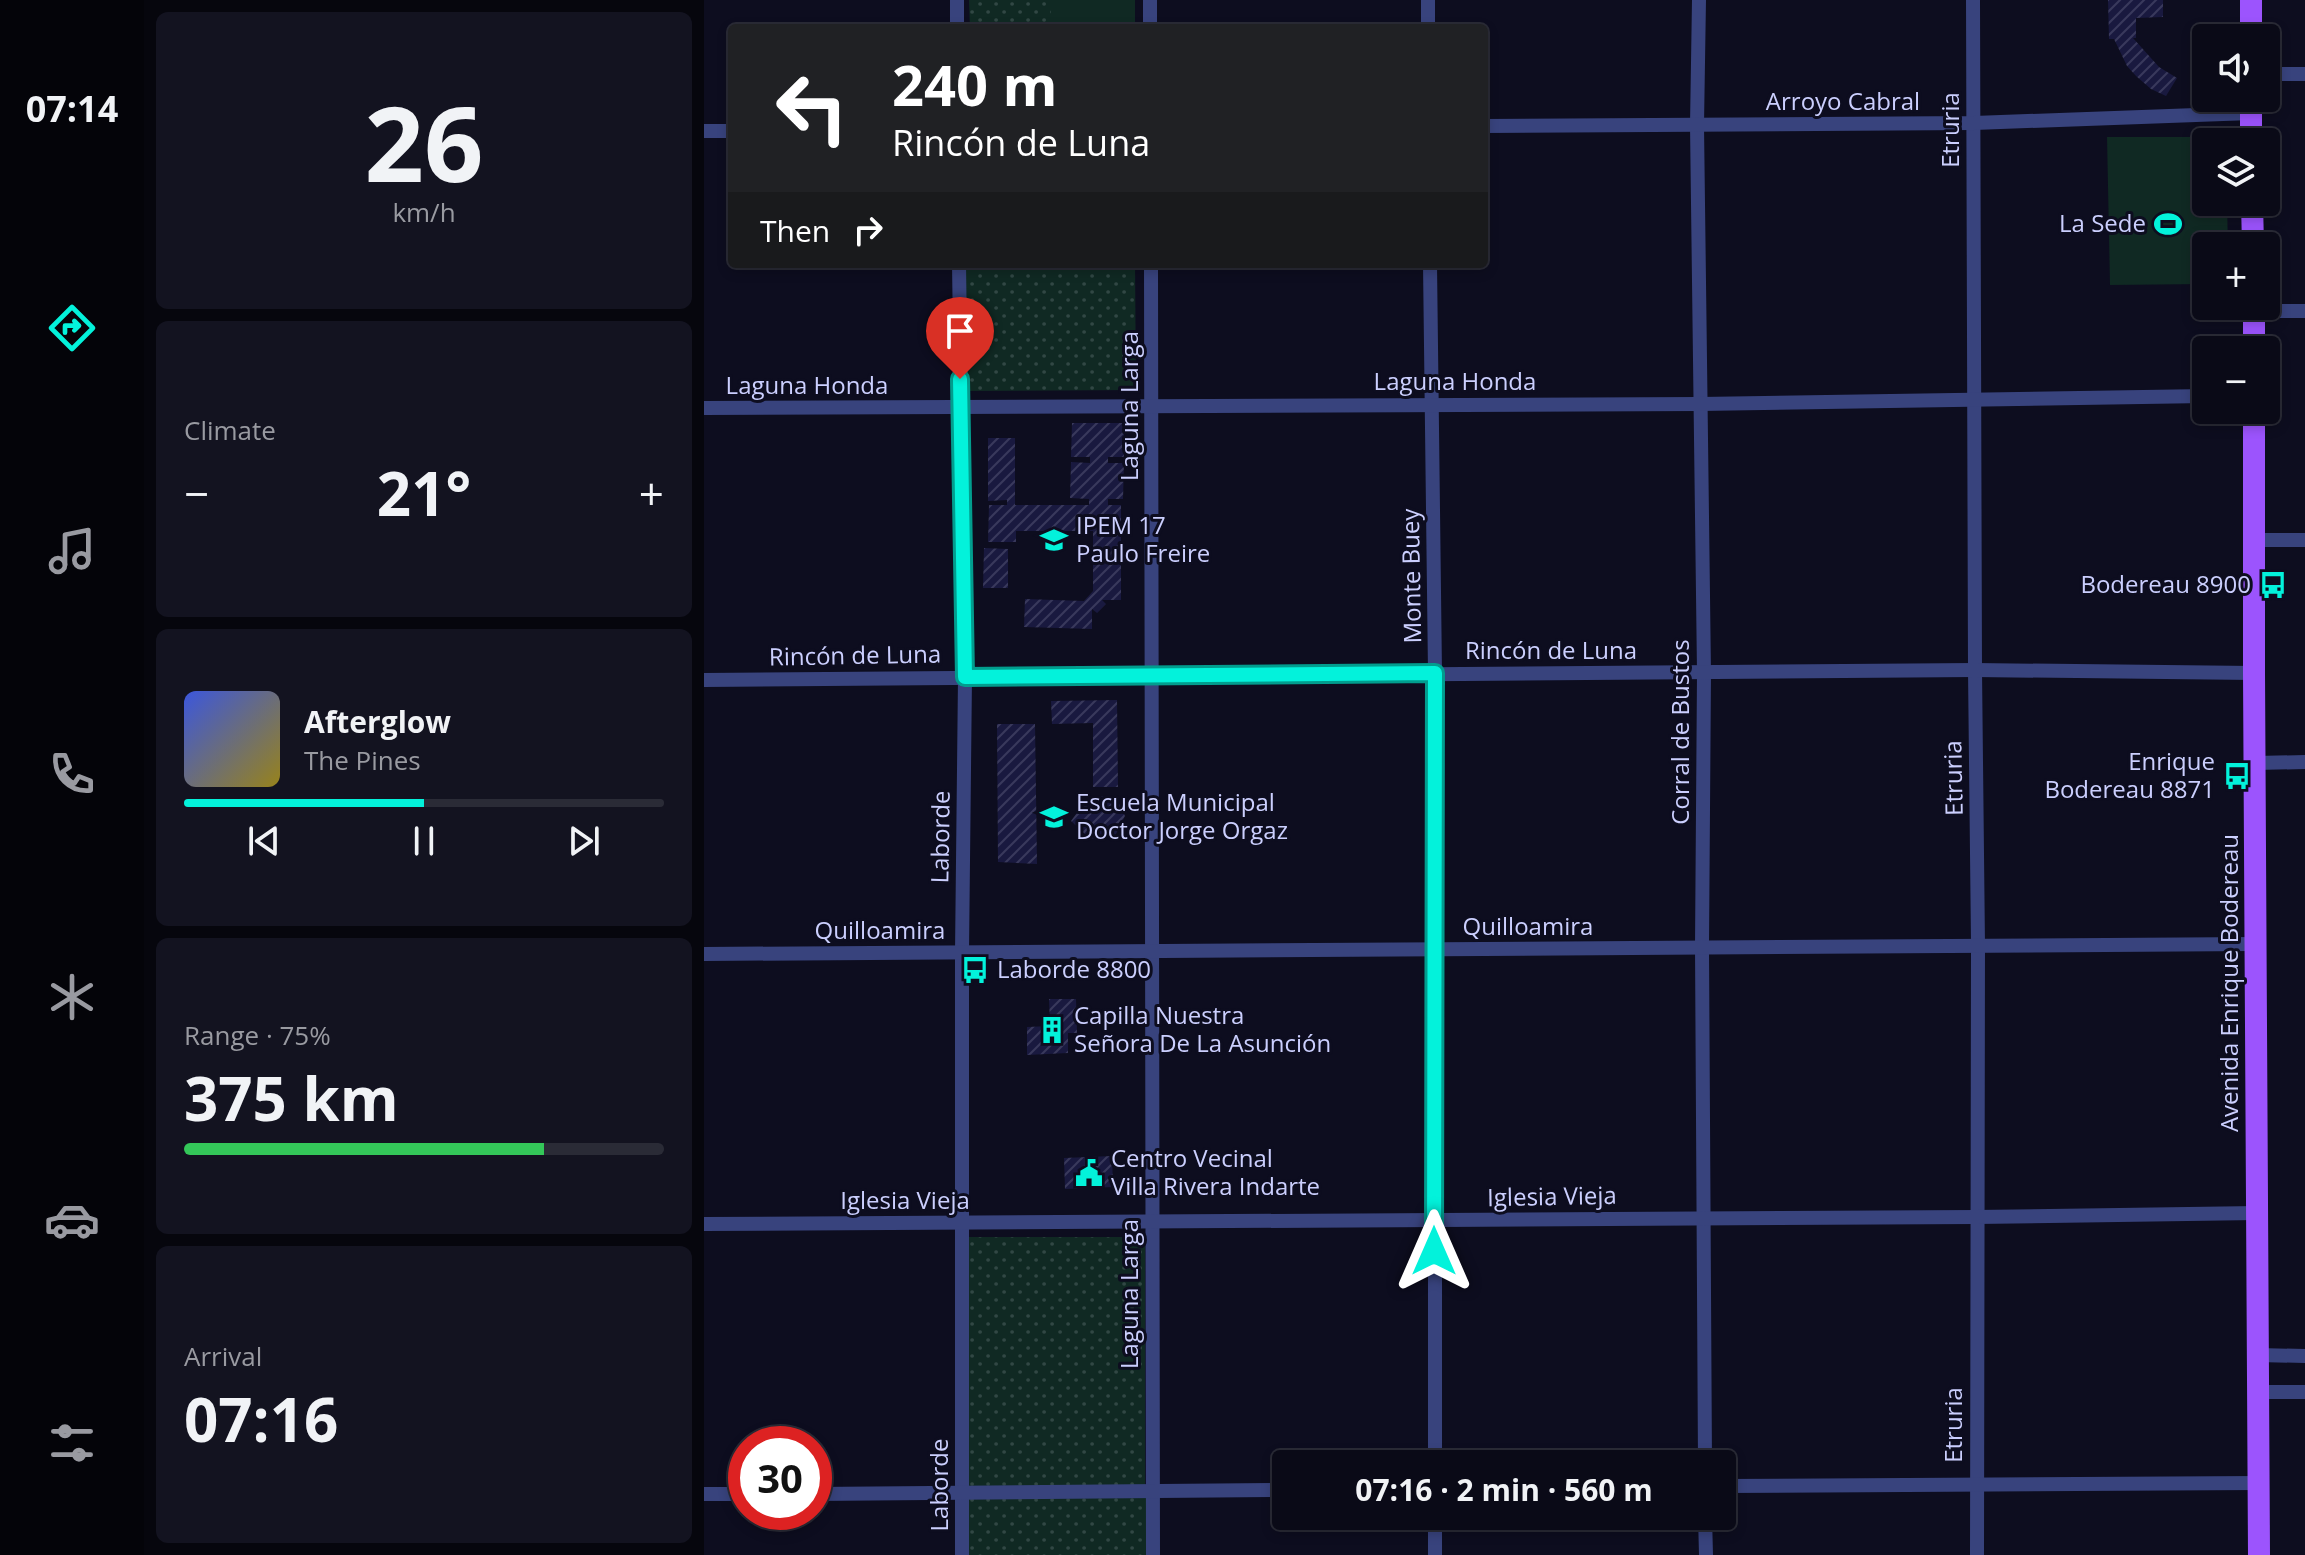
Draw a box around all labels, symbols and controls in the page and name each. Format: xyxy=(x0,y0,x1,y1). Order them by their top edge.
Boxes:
map controls xyxy=(2192,24,2280,424)
button: sound xyxy=(2192,24,2280,112)
text: 240 m xyxy=(892,46,1058,122)
icon: left xyxy=(760,56,864,160)
text: 26 xyxy=(365,71,483,212)
text: 07:14 xyxy=(26,84,118,133)
street label: Arroyo Cabral xyxy=(1766,84,1920,117)
street label: Etruria xyxy=(1933,92,1966,168)
text: Rincón de Luna xyxy=(892,118,1150,167)
button: layers xyxy=(2192,128,2280,216)
text: km/h xyxy=(392,194,456,230)
place label: La Sede xyxy=(2059,206,2146,239)
icon: right xyxy=(846,208,890,252)
sports icon: La Sede xyxy=(2153,209,2183,239)
text: Then xyxy=(760,210,830,251)
button: + xyxy=(2192,232,2280,320)
pin xyxy=(926,297,994,379)
icon: directions xyxy=(44,300,100,356)
icon: arrive xyxy=(938,309,982,353)
street label: Laguna Larga xyxy=(1112,331,1145,481)
button: − xyxy=(2192,336,2280,424)
street label: Laguna Honda xyxy=(1374,364,1536,397)
street label: Laguna Honda xyxy=(726,368,888,401)
text: Climate xyxy=(184,412,276,448)
text: 21° xyxy=(377,452,471,534)
text: − xyxy=(184,463,209,523)
text: + xyxy=(639,463,664,523)
street label: Monte Buey xyxy=(1393,507,1428,644)
place label: IPEM 17 Paulo Freire xyxy=(1076,508,1210,569)
icon: music xyxy=(44,523,100,579)
school or university icon: IPEM 17 Paulo Freire xyxy=(1039,525,1069,555)
place label: Bodereau 8900 xyxy=(2080,567,2251,600)
bus stop icon: Bodereau 8900 xyxy=(2258,570,2288,600)
street label: Rincón de Luna xyxy=(1465,633,1637,666)
street label: Rincón de Luna xyxy=(769,637,941,673)
street label: Corral de Bustos xyxy=(1663,639,1696,825)
text: Afterglow xyxy=(304,701,451,742)
street label: Etruria xyxy=(1935,740,1970,816)
text: The Pines xyxy=(304,742,421,778)
place label: Enrique Bodereau 8871 xyxy=(2044,744,2215,805)
icon: phone xyxy=(44,746,100,802)
bus stop icon: Enrique Bodereau 8871 xyxy=(2222,761,2252,791)
place label: Escuela Municipal Doctor Jorge Orgaz xyxy=(1076,785,1288,846)
street label: Laborde xyxy=(922,790,957,884)
school or university icon: Escuela Municipal Doctor Jorge Orgaz xyxy=(1039,802,1069,832)
icon: previous xyxy=(242,819,286,863)
icon: pause xyxy=(402,819,446,863)
icon: next xyxy=(562,819,606,863)
street label: Avenida Enrique Bodereau xyxy=(2212,834,2245,1132)
street label: Quilloamira xyxy=(1463,909,1593,942)
street label: Quilloamira xyxy=(815,913,945,946)
place label: Laborde 8800 xyxy=(997,952,1151,985)
bus stop icon: Laborde 8800 xyxy=(960,955,990,985)
icon: climate xyxy=(44,969,100,1025)
place label: Capilla Nuestra Señora De La Asunción xyxy=(1074,998,1331,1059)
building icon: Capilla Nuestra Señora De La Asunción xyxy=(1037,1015,1067,1045)
text: Range · 75% xyxy=(184,1017,331,1053)
text: 375 km xyxy=(184,1057,399,1139)
place label: Centro Vecinal Villa Rivera Indarte xyxy=(1111,1141,1320,1202)
public building icon: Centro Vecinal Villa Rivera Indarte xyxy=(1074,1158,1104,1188)
street label: Iglesia Vieja xyxy=(1487,1178,1617,1213)
street label: Iglesia Vieja xyxy=(840,1183,970,1216)
icon: car xyxy=(44,1192,100,1248)
position arrow xyxy=(1392,1209,1476,1293)
street label: Laguna Larga xyxy=(1112,1219,1145,1369)
text: Arrival xyxy=(184,1338,262,1374)
text: 07:16 xyxy=(184,1378,338,1460)
street label: Etruria xyxy=(1936,1387,1969,1463)
icon: filters xyxy=(44,1415,100,1471)
speed limit sign: 30 xyxy=(728,1426,832,1530)
street label: Laborde xyxy=(922,1439,955,1531)
text: 07:16 · 2 min · 560 m xyxy=(1355,1469,1653,1510)

